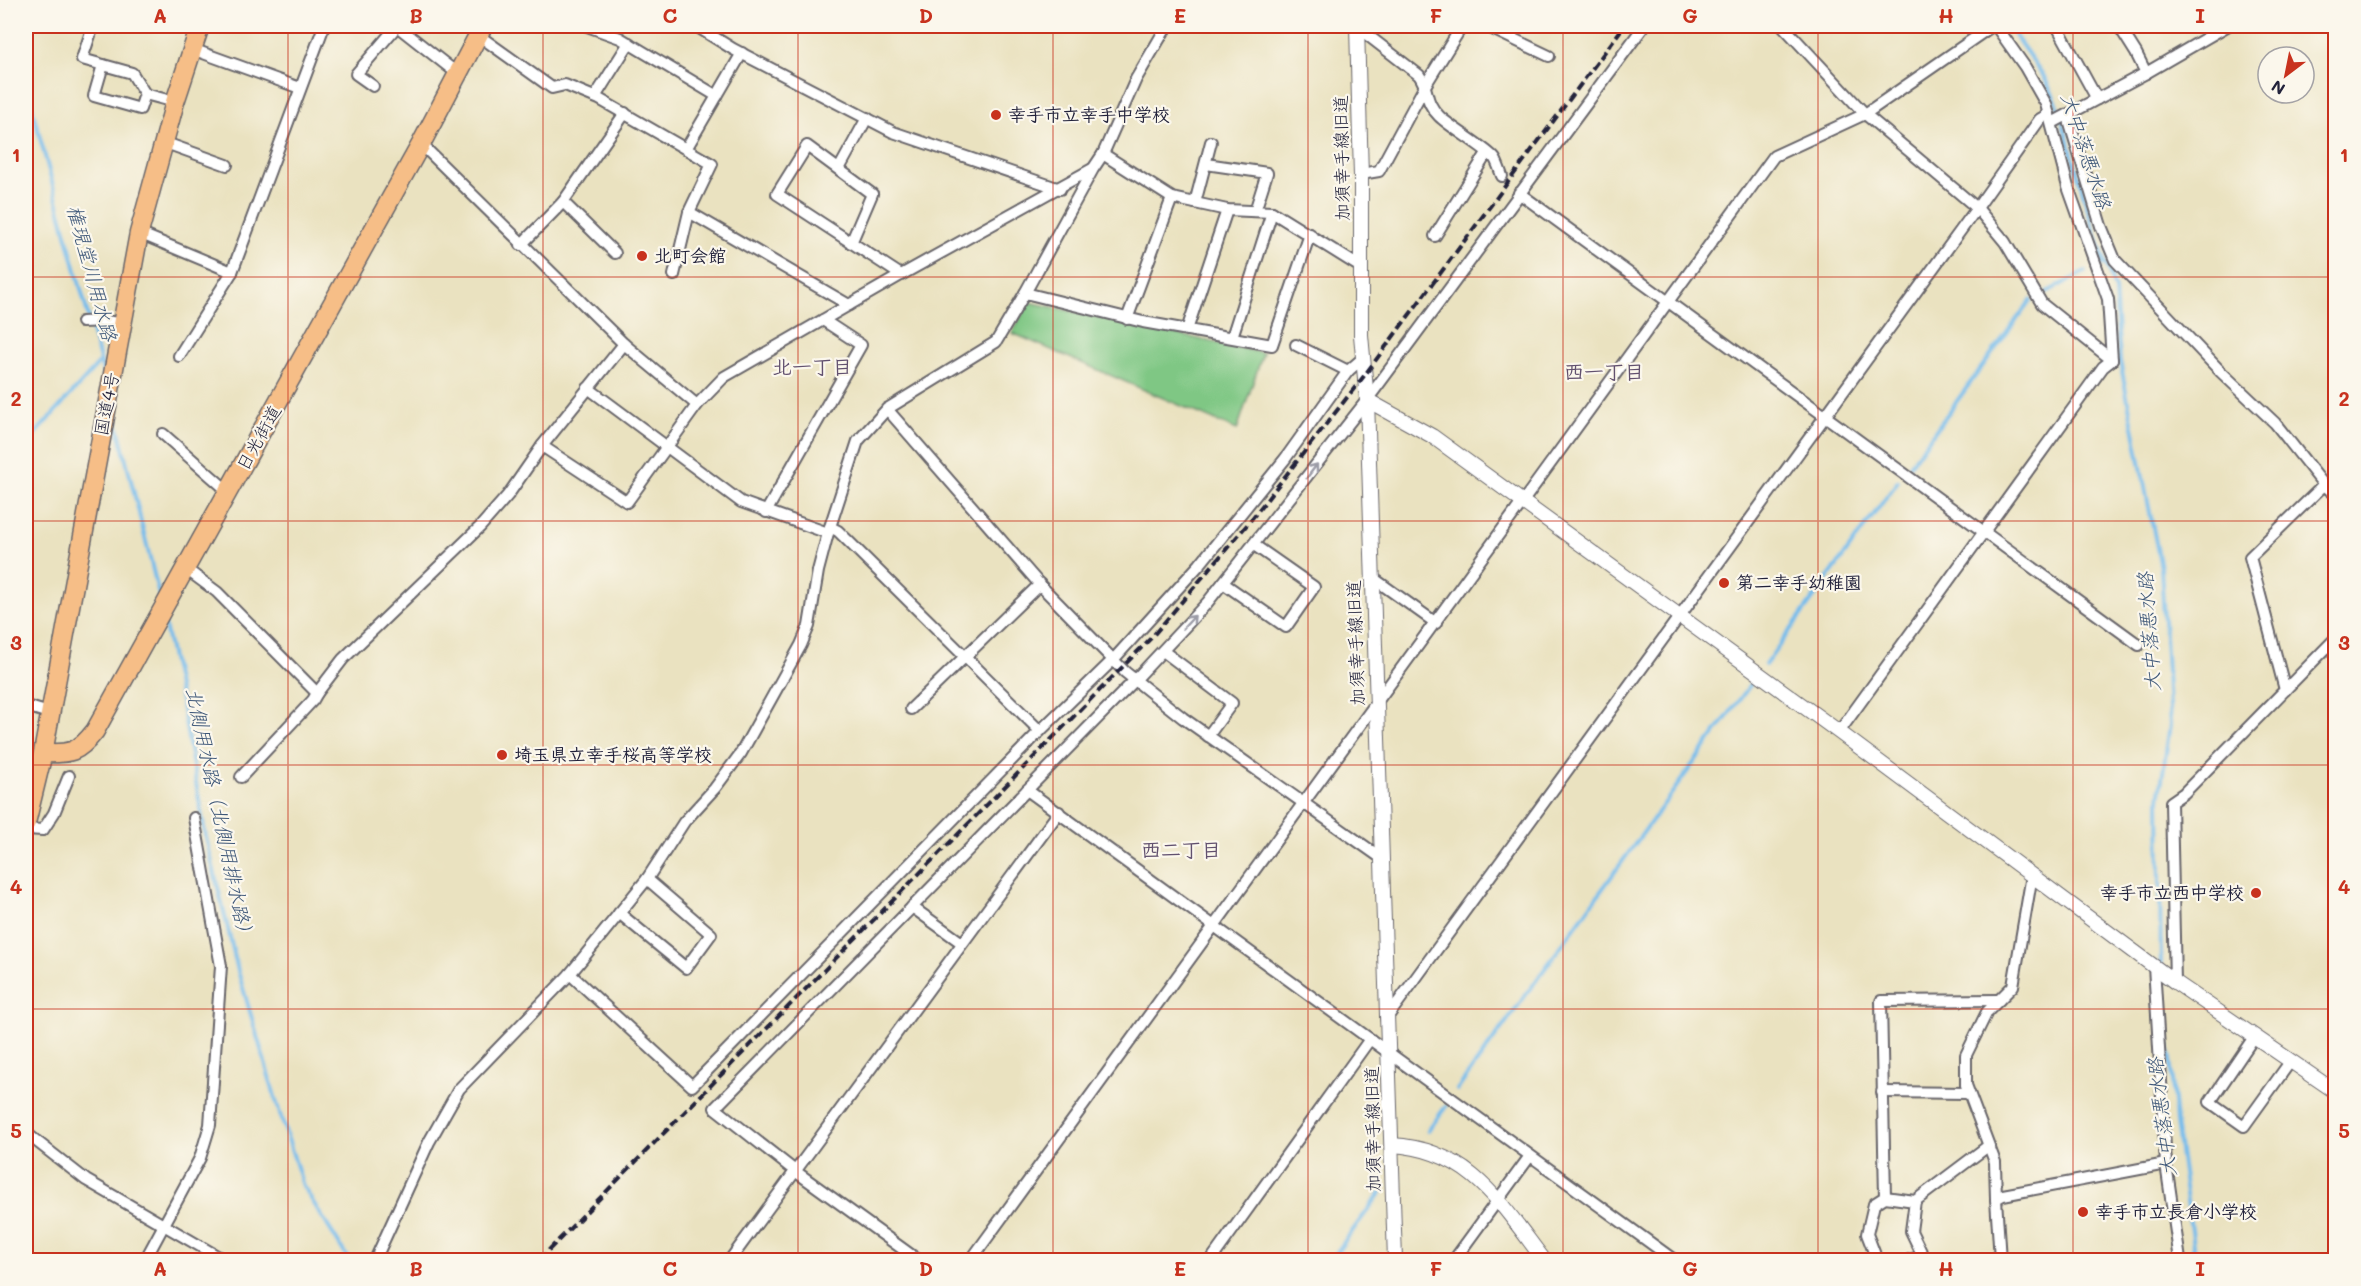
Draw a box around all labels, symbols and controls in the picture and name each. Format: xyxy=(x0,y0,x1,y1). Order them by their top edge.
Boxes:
text: A xyxy=(153,2,167,28)
text: B xyxy=(409,2,423,28)
text: C xyxy=(663,2,678,28)
text: D xyxy=(919,2,933,28)
text: E xyxy=(1174,2,1186,28)
text: F xyxy=(1430,2,1443,28)
text: G xyxy=(1682,2,1698,28)
text: H xyxy=(1938,2,1954,28)
text: I xyxy=(2195,2,2205,28)
north arrow xyxy=(2256,45,2316,105)
text: N xyxy=(2267,76,2289,100)
water label: 大中落悪水路 xyxy=(2056,90,2118,213)
street label: 加須幸手線旧道 xyxy=(1328,95,1354,221)
place label: 幸手市立幸手中学校 xyxy=(1008,102,1170,126)
marker: 幸手市立幸手中学校 xyxy=(989,108,1003,122)
text: 1 xyxy=(12,141,20,167)
text: 1 xyxy=(2340,141,2348,167)
water label: 権現堂川用水路 xyxy=(62,202,124,345)
place label: 北町会館 xyxy=(654,243,726,267)
marker: 北町会館 xyxy=(635,249,649,263)
district label: 北一丁目 xyxy=(772,353,852,379)
district label: 西一丁目 xyxy=(1564,358,1644,384)
street label: 国道4号 xyxy=(88,370,124,438)
text: 2 xyxy=(10,385,22,411)
text: 2 xyxy=(2338,385,2350,411)
street label: 日光街道 xyxy=(230,400,286,475)
one-way arrow xyxy=(1305,463,1318,479)
place label: 第二幸手幼稚園 xyxy=(1736,570,1862,594)
water label: 大中落悪水路 xyxy=(2131,570,2165,693)
marker: 第二幸手幼稚園 xyxy=(1717,576,1731,590)
street label: 加須幸手線旧道 xyxy=(1341,580,1369,706)
one-way arrow xyxy=(1182,615,1196,630)
text: 3 xyxy=(10,629,22,655)
text: 3 xyxy=(2338,629,2350,655)
water label: 北側用水路（北側用排水路） xyxy=(181,685,261,945)
place label: 埼玉県立幸手桜高等学校 xyxy=(514,742,712,766)
marker: 埼玉県立幸手桜高等学校 xyxy=(495,748,509,762)
district label: 西二丁目 xyxy=(1141,836,1221,862)
text: 4 xyxy=(10,873,23,899)
text: 4 xyxy=(2338,873,2351,899)
place label: 幸手市立西中学校 xyxy=(2100,880,2244,904)
marker: 幸手市立西中学校 xyxy=(2249,886,2263,900)
water label: 大中落悪水路 xyxy=(2141,1055,2181,1178)
street label: 加須幸手線旧道 xyxy=(1359,1066,1385,1192)
text: 5 xyxy=(10,1117,22,1143)
text: 5 xyxy=(2338,1117,2350,1143)
place label: 幸手市立長倉小学校 xyxy=(2095,1199,2257,1223)
marker: 幸手市立長倉小学校 xyxy=(2076,1205,2090,1219)
text: A xyxy=(153,1255,167,1281)
text: B xyxy=(409,1255,423,1281)
text: C xyxy=(663,1255,678,1281)
text: D xyxy=(919,1255,933,1281)
text: E xyxy=(1174,1255,1186,1281)
text: F xyxy=(1430,1255,1443,1281)
text: G xyxy=(1682,1255,1698,1281)
text: H xyxy=(1938,1255,1954,1281)
text: I xyxy=(2195,1255,2205,1281)

